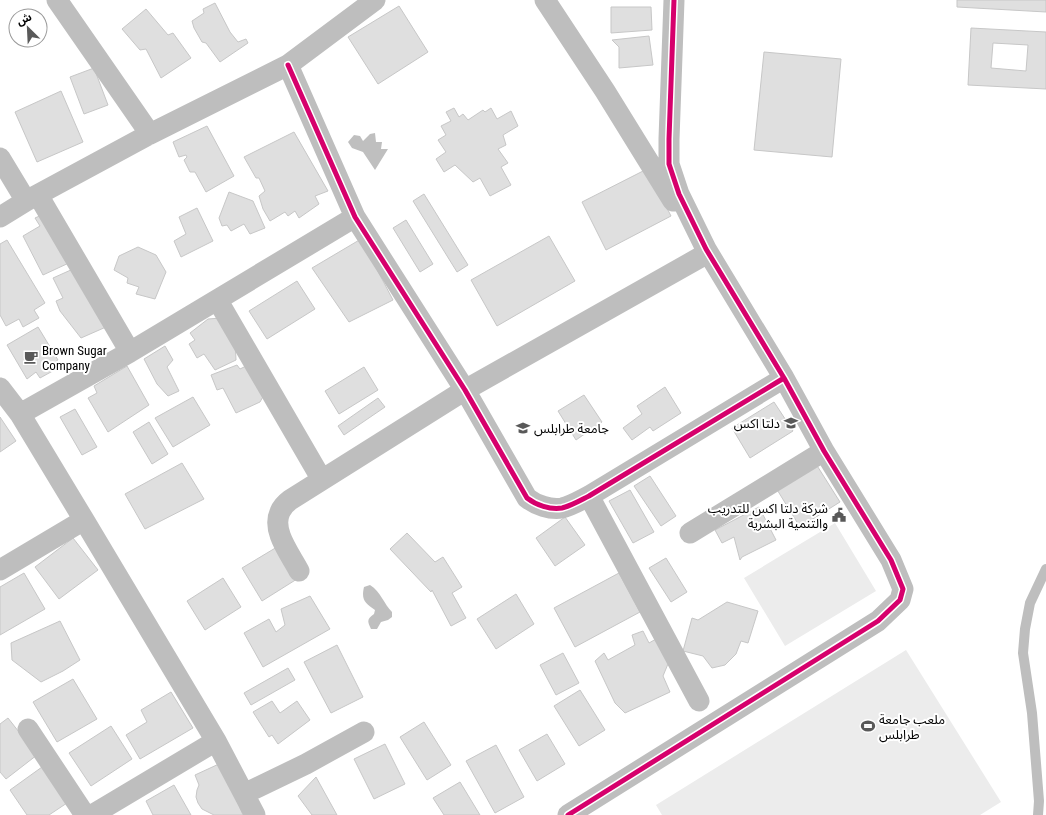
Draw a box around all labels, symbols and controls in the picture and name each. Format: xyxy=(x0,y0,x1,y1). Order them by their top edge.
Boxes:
north arrow xyxy=(8,8,48,48)
text: ش xyxy=(15,10,34,28)
place label: Brown Sugar Company xyxy=(42,343,107,373)
cafe icon: Brown Sugar Company xyxy=(23,349,39,365)
school or university icon: دلتا اكس xyxy=(783,415,799,431)
place label: دلتا اكس xyxy=(734,416,780,432)
school or university icon: جامعة طرابلس xyxy=(515,420,531,436)
place label: جامعة طرابلس xyxy=(534,421,609,437)
place label: شركة دلتا اكس للتدريب والتنمية البشرية xyxy=(708,501,828,531)
public building icon: شركة دلتا اكس للتدريب والتنمية البشرية xyxy=(831,507,847,523)
place label: ملعب جامعة طرابلس xyxy=(879,712,945,743)
sports icon: ملعب جامعة طرابلس xyxy=(860,718,876,734)

